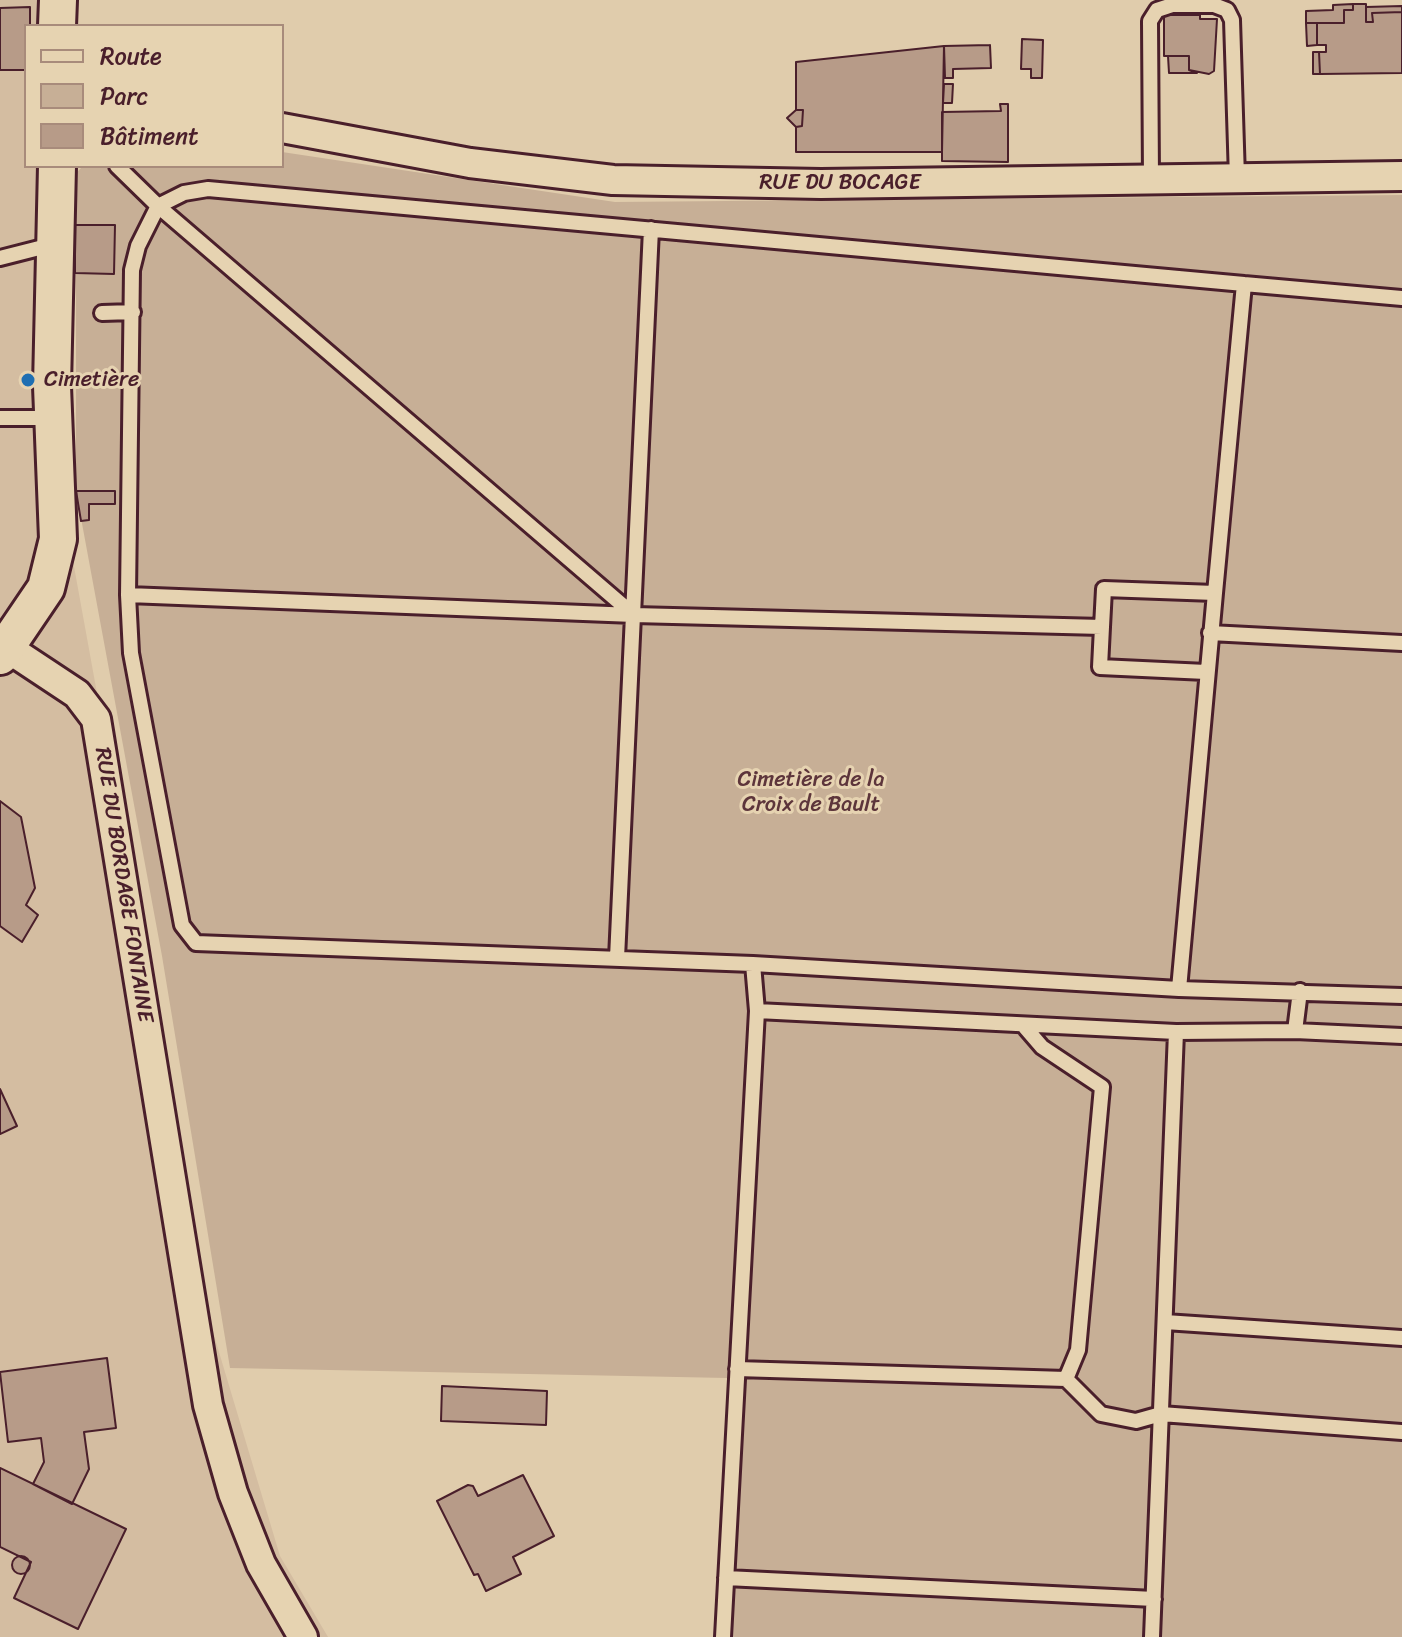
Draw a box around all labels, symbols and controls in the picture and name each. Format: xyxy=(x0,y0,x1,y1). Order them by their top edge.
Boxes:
legend xyxy=(24,24,284,168)
text: Route xyxy=(100,35,162,77)
text: Parc xyxy=(100,75,148,117)
text: Bâtiment xyxy=(100,115,199,157)
street label: RUE DU BOCAGE xyxy=(759,170,921,196)
place label: Cimetière xyxy=(44,367,139,393)
marker: Cimetière xyxy=(19,371,37,389)
street label: RUE DU BORDAGE FONTAINE xyxy=(88,745,158,1025)
park label: Cimetière de la Croix de Bault xyxy=(738,767,884,818)

